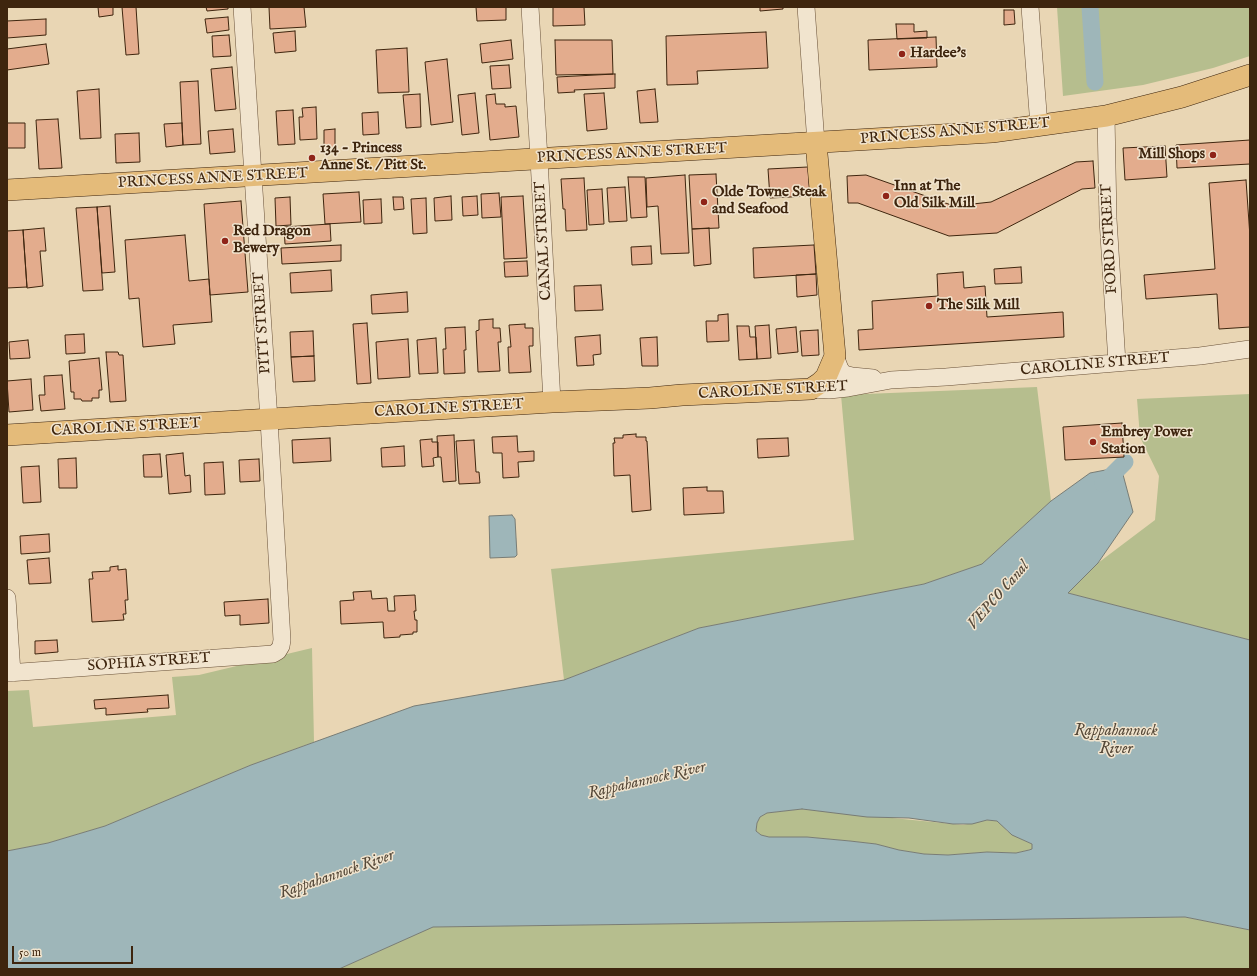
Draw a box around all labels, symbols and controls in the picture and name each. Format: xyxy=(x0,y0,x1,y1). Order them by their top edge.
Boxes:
place label: Hardee's xyxy=(910,45,966,63)
marker: Hardee's xyxy=(897,49,907,59)
street label: PRINCESS ANNE STREET xyxy=(859,115,1051,149)
place label: 134 - Princess Anne St. / Pitt St. xyxy=(320,140,426,175)
street label: PRINCESS ANNE STREET xyxy=(536,140,728,168)
place label: Mill Shops xyxy=(1138,146,1205,164)
marker: Mill Shops xyxy=(1208,150,1218,160)
marker: 134 - Princess Anne St. / Pitt St. xyxy=(307,153,317,163)
street label: PRINCESS ANNE STREET xyxy=(117,165,309,193)
place label: Inn at The Old Silk Mill xyxy=(894,178,975,213)
street label: CANAL STREET xyxy=(532,181,556,301)
place label: Olde Towne Steak and Seafood xyxy=(712,184,826,219)
street label: FORD STREET xyxy=(1098,184,1122,294)
marker: Inn at The Old Silk Mill xyxy=(881,191,891,201)
marker: Olde Towne Steak and Seafood xyxy=(699,197,709,207)
place label: Red Dragon Bewery xyxy=(233,223,311,258)
marker: Red Dragon Bewery xyxy=(220,236,230,246)
street label: PITT STREET xyxy=(250,271,276,375)
place label: The Silk Mill xyxy=(937,297,1020,315)
marker: The Silk Mill xyxy=(924,301,934,311)
street label: CAROLINE STREET xyxy=(1020,350,1170,380)
street label: CAROLINE STREET xyxy=(698,378,848,404)
street label: CAROLINE STREET xyxy=(374,396,524,422)
street label: CAROLINE STREET xyxy=(51,415,201,441)
place label: Embrey Power Station xyxy=(1101,424,1192,459)
marker: Embrey Power Station xyxy=(1088,437,1098,447)
water label: VEPCO Canal xyxy=(964,558,1034,634)
street label: SOPHIA STREET xyxy=(87,650,211,676)
water label: Rappahannock River xyxy=(1074,722,1158,760)
water label: Rappahannock River xyxy=(586,758,708,804)
water label: Rappahannock River xyxy=(277,846,397,904)
scale bar xyxy=(14,938,135,964)
text: 50 m xyxy=(19,945,41,960)

